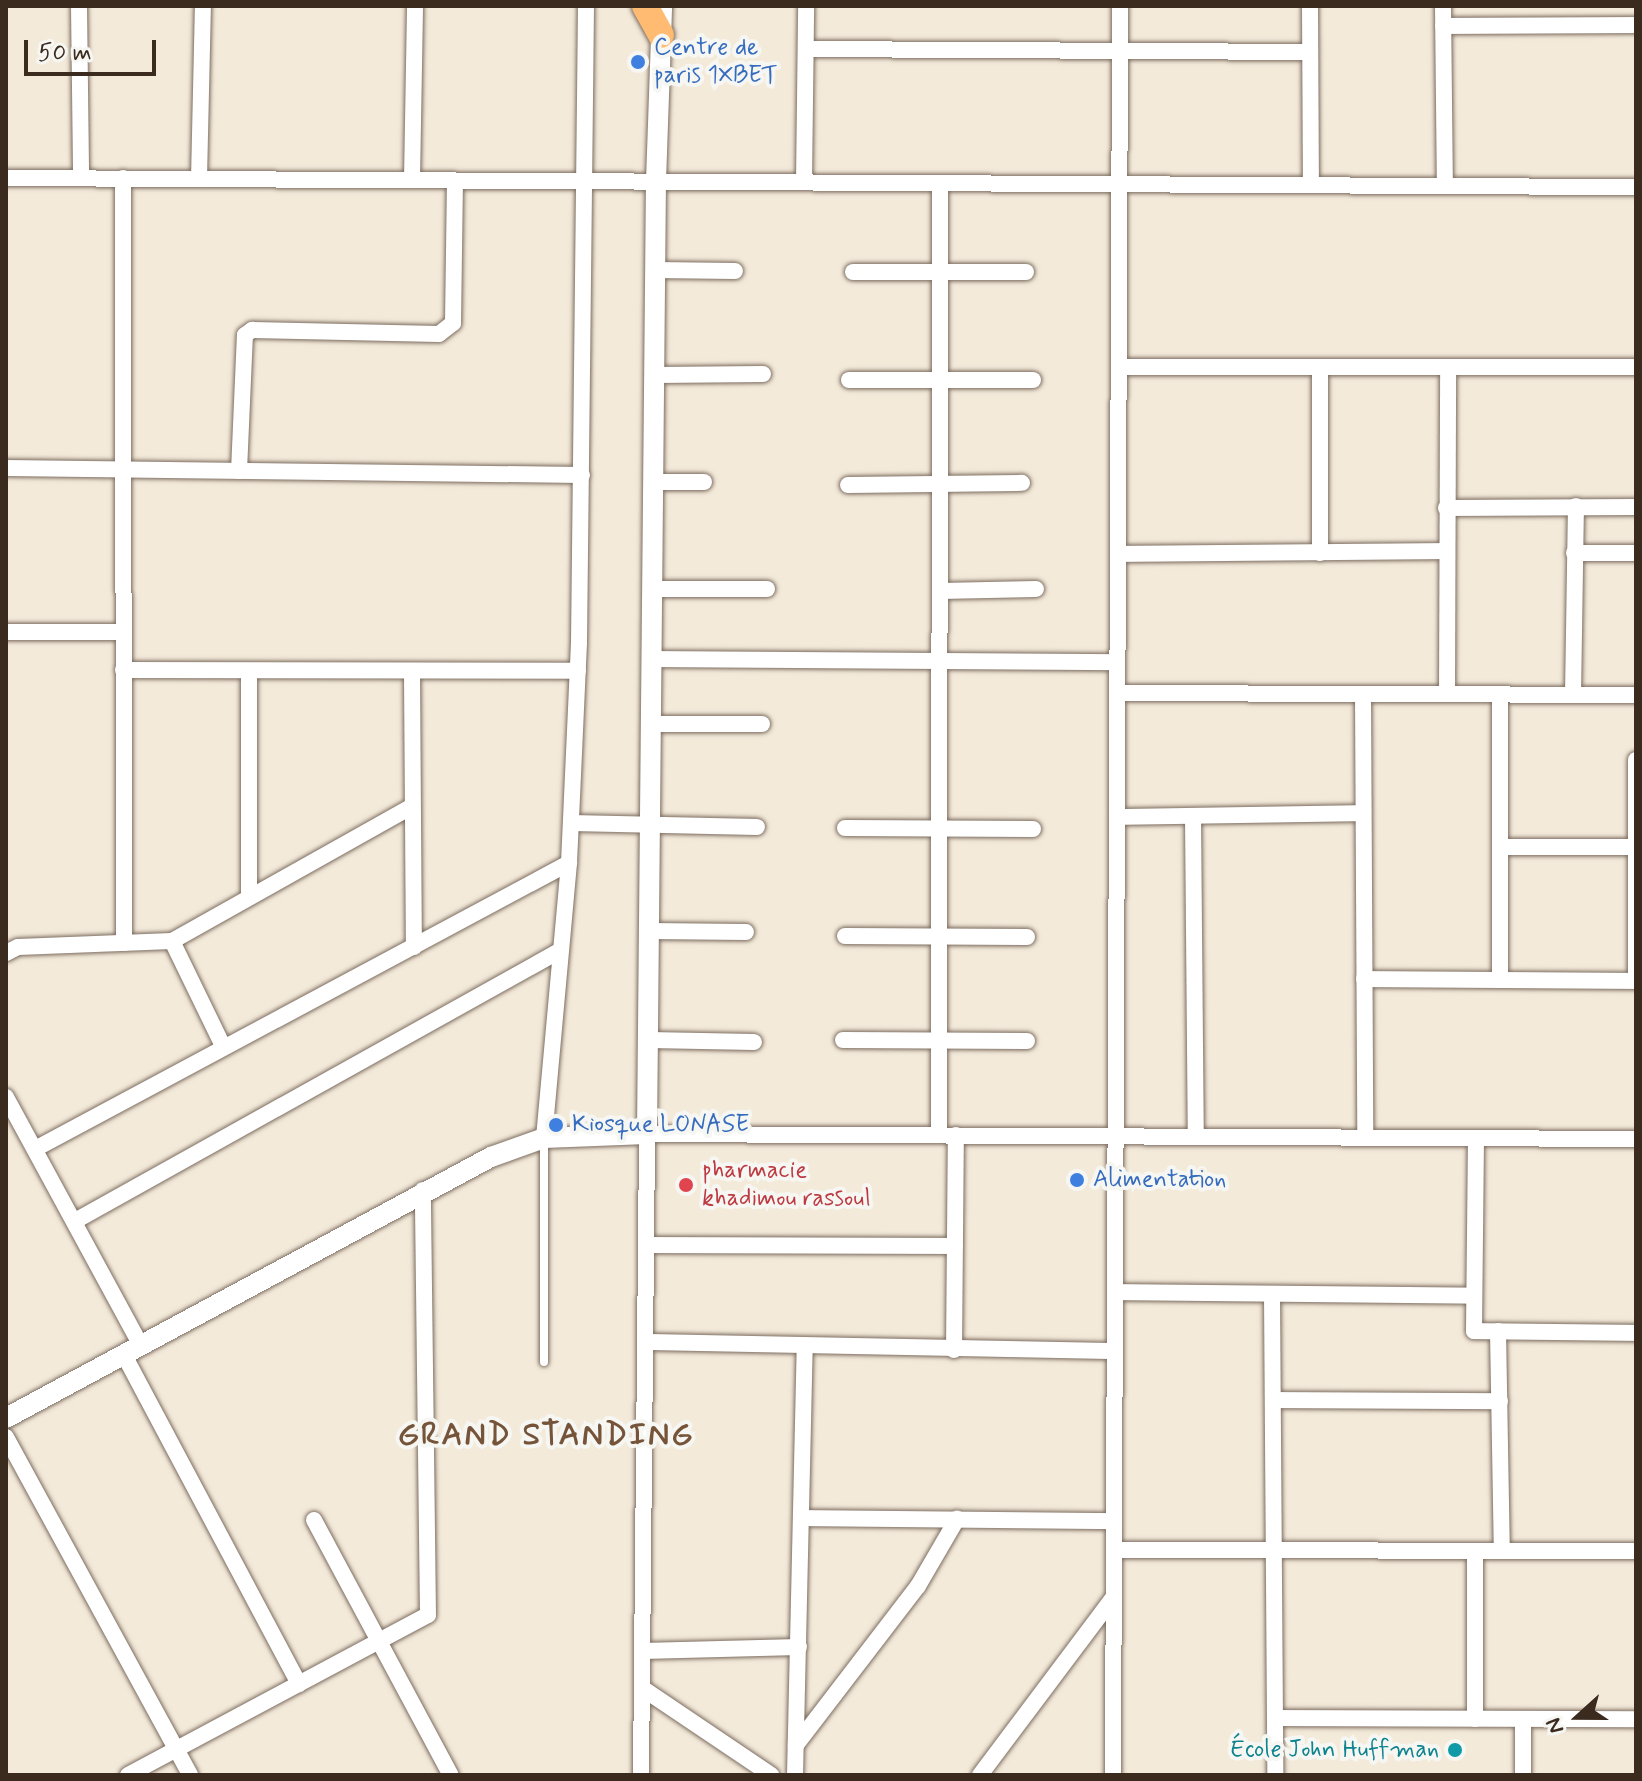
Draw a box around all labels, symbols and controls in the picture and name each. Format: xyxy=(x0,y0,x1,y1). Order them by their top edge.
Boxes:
scale bar xyxy=(28,24,160,74)
place label: Centre de paris 1XBET xyxy=(654,34,778,90)
text: 50 m xyxy=(38,38,92,69)
marker: Centre de paris 1XBET xyxy=(629,53,647,71)
place label: Kiosque LONASE xyxy=(572,1111,749,1139)
marker: Kiosque LONASE xyxy=(547,1116,565,1134)
place label: pharmacie khadimou rassoul xyxy=(702,1157,874,1213)
place label: Alimentation xyxy=(1093,1166,1226,1194)
marker: Alimentation xyxy=(1068,1171,1086,1189)
marker: pharmacie khadimou rassoul xyxy=(677,1176,695,1194)
district label: GRAND STANDING xyxy=(395,1416,697,1454)
north arrow xyxy=(1538,1677,1618,1757)
text: N xyxy=(1540,1714,1571,1737)
place label: École John Huffman xyxy=(1230,1736,1439,1764)
marker: École John Huffman xyxy=(1446,1741,1464,1759)

